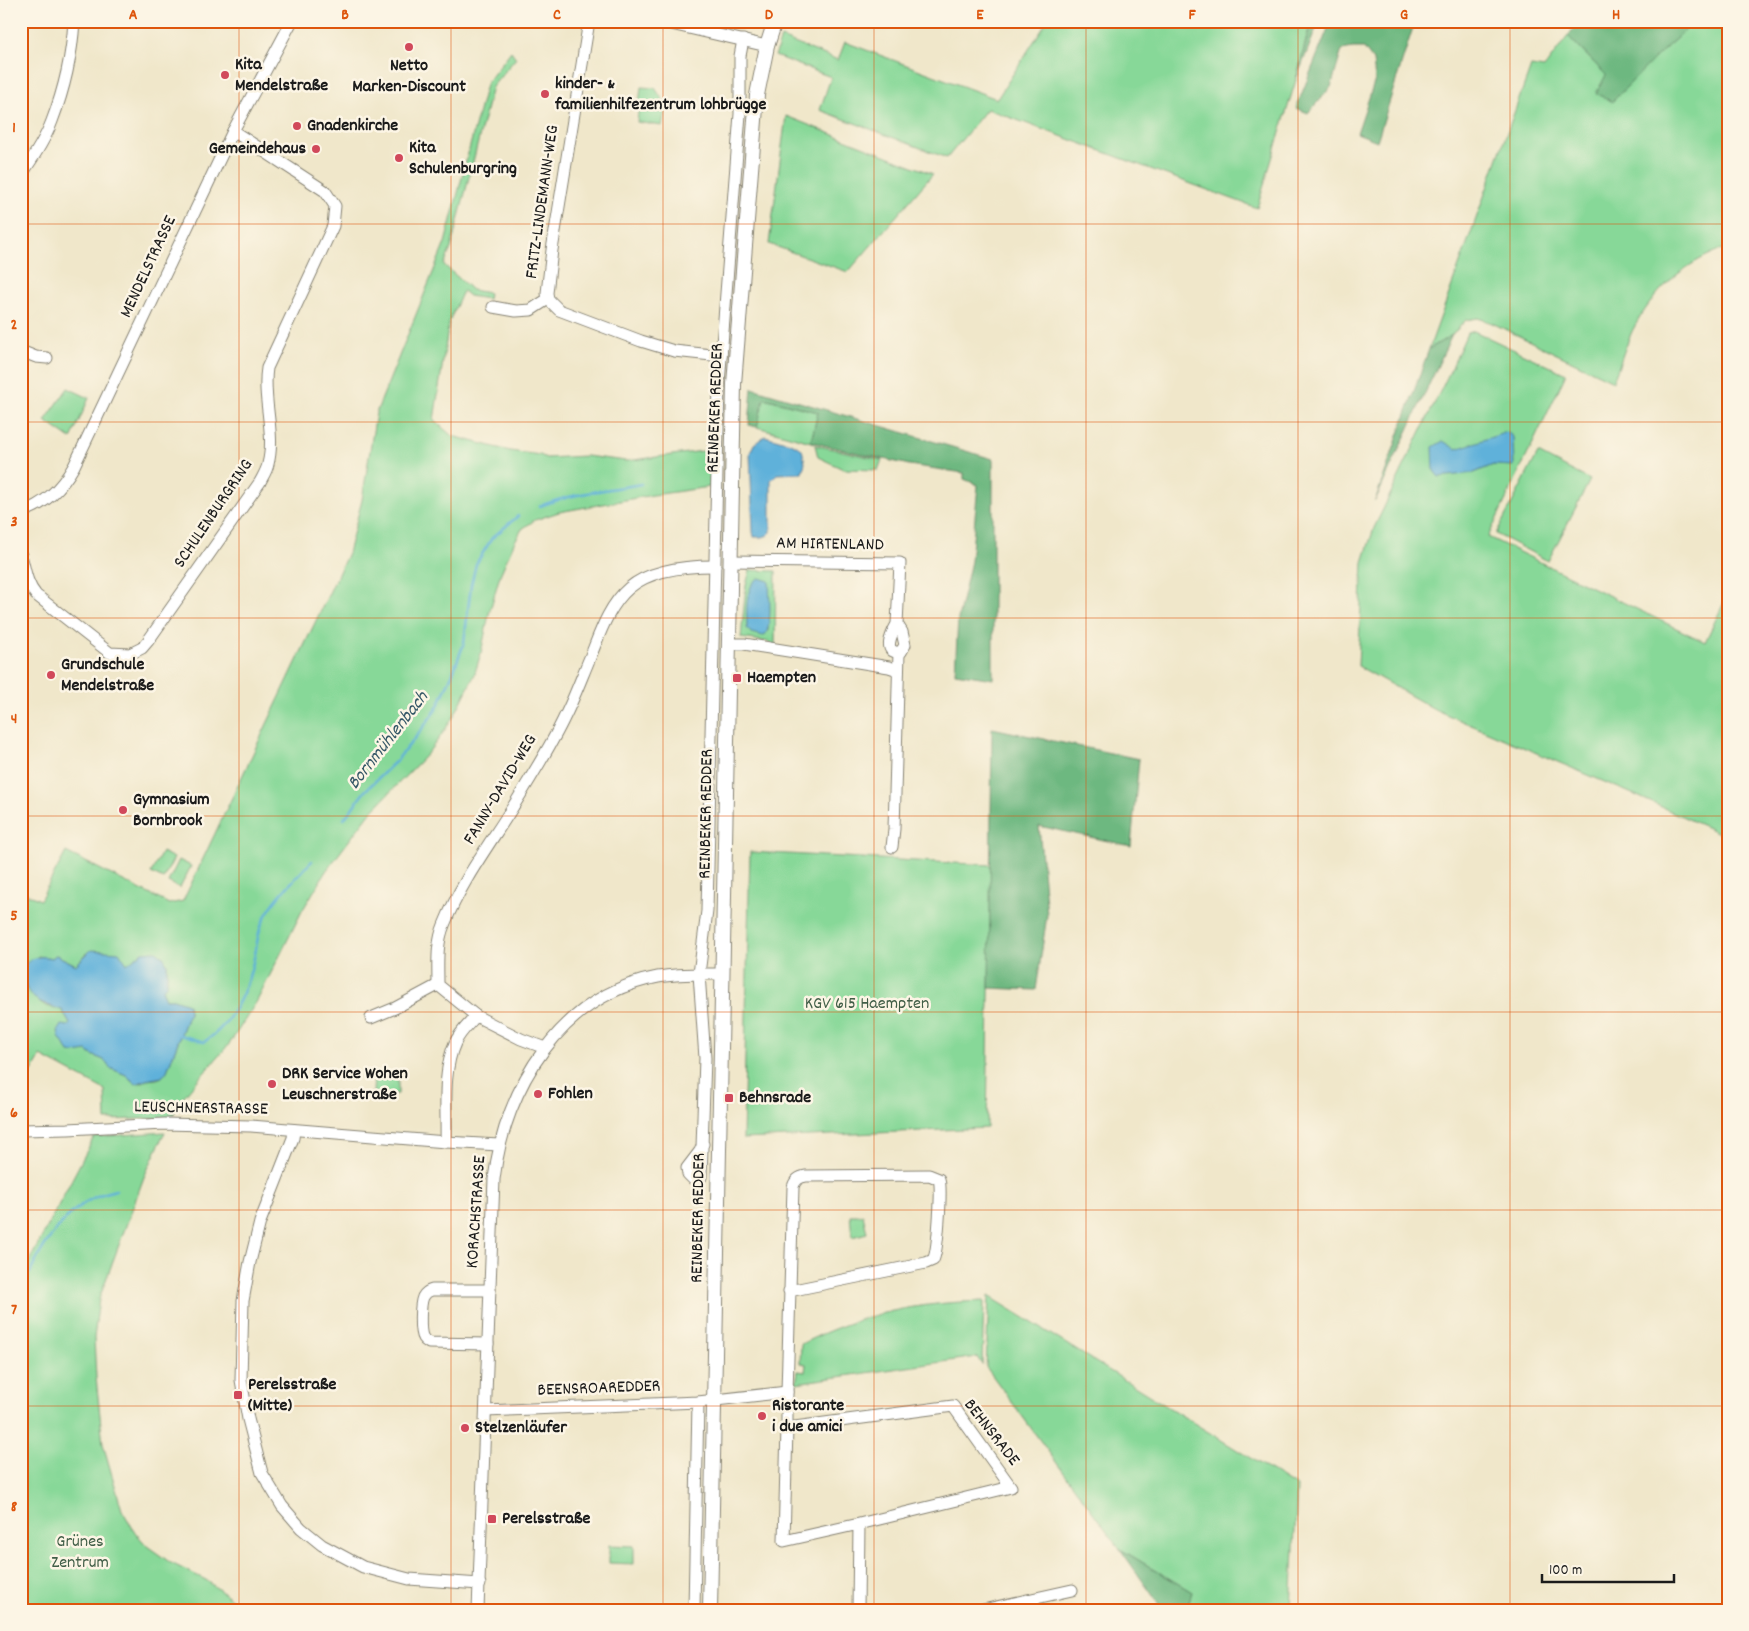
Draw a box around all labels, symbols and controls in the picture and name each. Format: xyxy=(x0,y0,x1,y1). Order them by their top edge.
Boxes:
text: A xyxy=(129,4,138,27)
text: B xyxy=(341,4,349,27)
text: C xyxy=(553,4,561,27)
text: D xyxy=(765,4,774,27)
text: E xyxy=(976,4,984,27)
text: F xyxy=(1188,4,1196,27)
text: G xyxy=(1400,4,1408,27)
text: H xyxy=(1612,4,1620,27)
marker: Netto Marken-Discount xyxy=(403,41,415,53)
place label: Kita Mendelstraße xyxy=(235,53,328,99)
place label: Netto Marken-Discount xyxy=(352,54,466,100)
marker: Kita Mendelstraße xyxy=(219,69,231,81)
place label: kinder- & familienhilfezentrum lohbrügge xyxy=(554,72,767,118)
marker: kinder- & familienhilfezentrum lohbrügge xyxy=(539,88,551,100)
place label: Gnadenkirche xyxy=(307,114,398,139)
text: 1 xyxy=(12,117,16,140)
marker: Gnadenkirche xyxy=(291,120,303,132)
street label: FRITZ-LINDEMANN-WEG xyxy=(520,124,566,280)
place label: Kita Schulenburgring xyxy=(409,136,517,182)
place label: Gemeindehaus xyxy=(209,137,306,162)
marker: Gemeindehaus xyxy=(310,143,322,155)
marker: Kita Schulenburgring xyxy=(393,152,405,164)
street label: MENDELSTRASSE xyxy=(114,212,184,322)
text: 2 xyxy=(11,314,18,337)
street label: REINBEKER REDDER xyxy=(701,343,731,473)
street label: SCHULENBURGRING xyxy=(168,455,260,573)
text: 3 xyxy=(10,511,18,534)
street label: AM HIRTENLAND xyxy=(776,532,884,558)
place label: Grundschule Mendelstraße xyxy=(61,653,154,699)
place label: Haempten xyxy=(747,666,816,691)
marker: Grundschule Mendelstraße xyxy=(45,669,57,681)
marker: Haempten xyxy=(731,672,743,684)
water label: Bornmühlenbach xyxy=(342,685,437,796)
text: 4 xyxy=(11,708,17,731)
street label: FANNY-DAVID-WEG xyxy=(458,730,544,850)
street label: REINBEKER REDDER xyxy=(693,749,721,879)
place label: Gymnasium Bornbrook xyxy=(133,788,210,834)
marker: Gymnasium Bornbrook xyxy=(117,804,129,816)
text: 5 xyxy=(10,905,18,928)
park label: KGV 615 Haempten xyxy=(805,992,929,1017)
place label: DRK Service Wohen Leuschnerstraße xyxy=(282,1062,408,1108)
marker: DRK Service Wohen Leuschnerstraße xyxy=(266,1078,278,1090)
place label: Fohlen xyxy=(548,1082,593,1107)
place label: Behnsrade xyxy=(739,1086,811,1111)
marker: Fohlen xyxy=(532,1088,544,1100)
marker: Behnsrade xyxy=(723,1092,735,1104)
street label: LEUSCHNERSTRASSE xyxy=(134,1095,268,1123)
text: 6 xyxy=(10,1102,18,1125)
street label: REINBEKER REDDER xyxy=(685,1153,713,1283)
street label: KORACHSTRASSE xyxy=(461,1155,493,1269)
text: 7 xyxy=(11,1299,17,1322)
place label: Perelsstraße (Mitte) xyxy=(248,1373,336,1419)
street label: BEENSROAREDDER xyxy=(537,1374,661,1404)
marker: Perelsstraße (Mitte) xyxy=(232,1389,244,1401)
place label: Ristorante i due amici xyxy=(772,1394,844,1440)
street label: BEHNSRADE xyxy=(957,1394,1025,1472)
marker: Ristorante i due amici xyxy=(756,1410,768,1422)
place label: Stelzenläufer xyxy=(475,1416,567,1441)
marker: Stelzenläufer xyxy=(459,1422,471,1434)
text: 8 xyxy=(11,1496,18,1519)
place label: Perelsstraße xyxy=(502,1507,590,1532)
marker: Perelsstraße xyxy=(486,1513,498,1525)
park label: Grünes Zentrum xyxy=(51,1530,109,1576)
scale bar xyxy=(1542,1551,1674,1583)
text: 100 m xyxy=(1549,1560,1582,1582)

